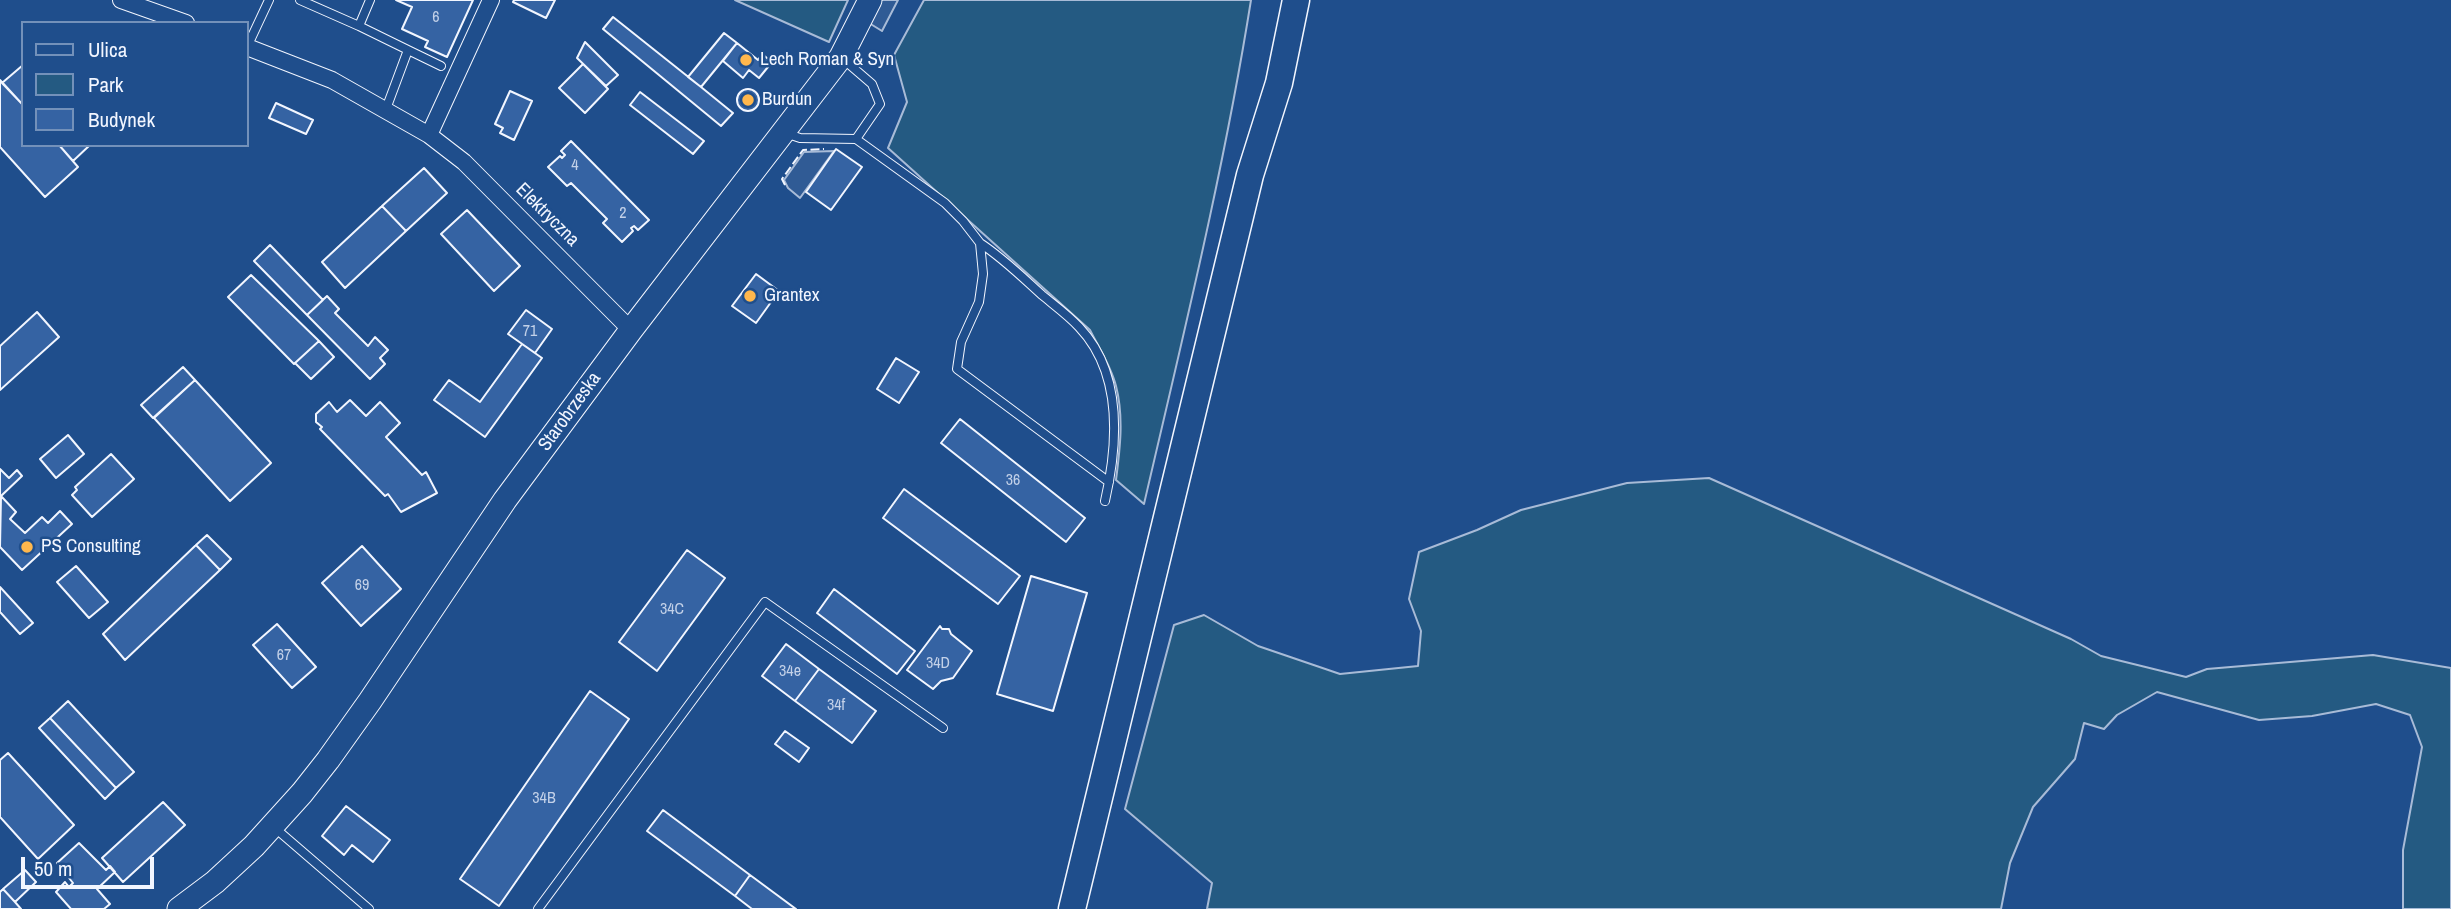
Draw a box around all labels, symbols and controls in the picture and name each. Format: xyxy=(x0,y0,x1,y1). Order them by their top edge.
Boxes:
house number: 6 xyxy=(432,8,440,28)
legend xyxy=(21,21,248,147)
text: Ulica xyxy=(88,35,127,64)
place label: Lech Roman & Syn xyxy=(760,49,894,71)
marker: Lech Roman & Syn xyxy=(738,52,754,68)
text: Park xyxy=(88,70,123,99)
place label: Burdun xyxy=(762,89,812,111)
marker: Burdun xyxy=(740,92,756,108)
text: Budynek xyxy=(88,105,155,134)
house number: 4 xyxy=(571,156,579,176)
street label: Elektryczna xyxy=(510,178,584,252)
house number: 2 xyxy=(619,204,627,224)
place label: Grantex xyxy=(764,285,819,307)
marker: Grantex xyxy=(742,288,758,304)
house number: 71 xyxy=(523,322,537,342)
street label: Starobrzeska xyxy=(534,368,606,456)
house number: 36 xyxy=(1006,471,1020,491)
place label: PS Consulting xyxy=(41,536,141,558)
marker: PS Consulting xyxy=(19,539,35,555)
house number: 69 xyxy=(355,576,369,596)
house number: 34C xyxy=(660,600,684,620)
house number: 67 xyxy=(277,646,291,666)
house number: 34D xyxy=(926,654,950,674)
house number: 34e xyxy=(779,662,801,682)
house number: 34f xyxy=(827,696,845,716)
house number: 34B xyxy=(532,789,556,809)
scale bar xyxy=(24,842,158,886)
text: 50 m xyxy=(34,854,72,883)

